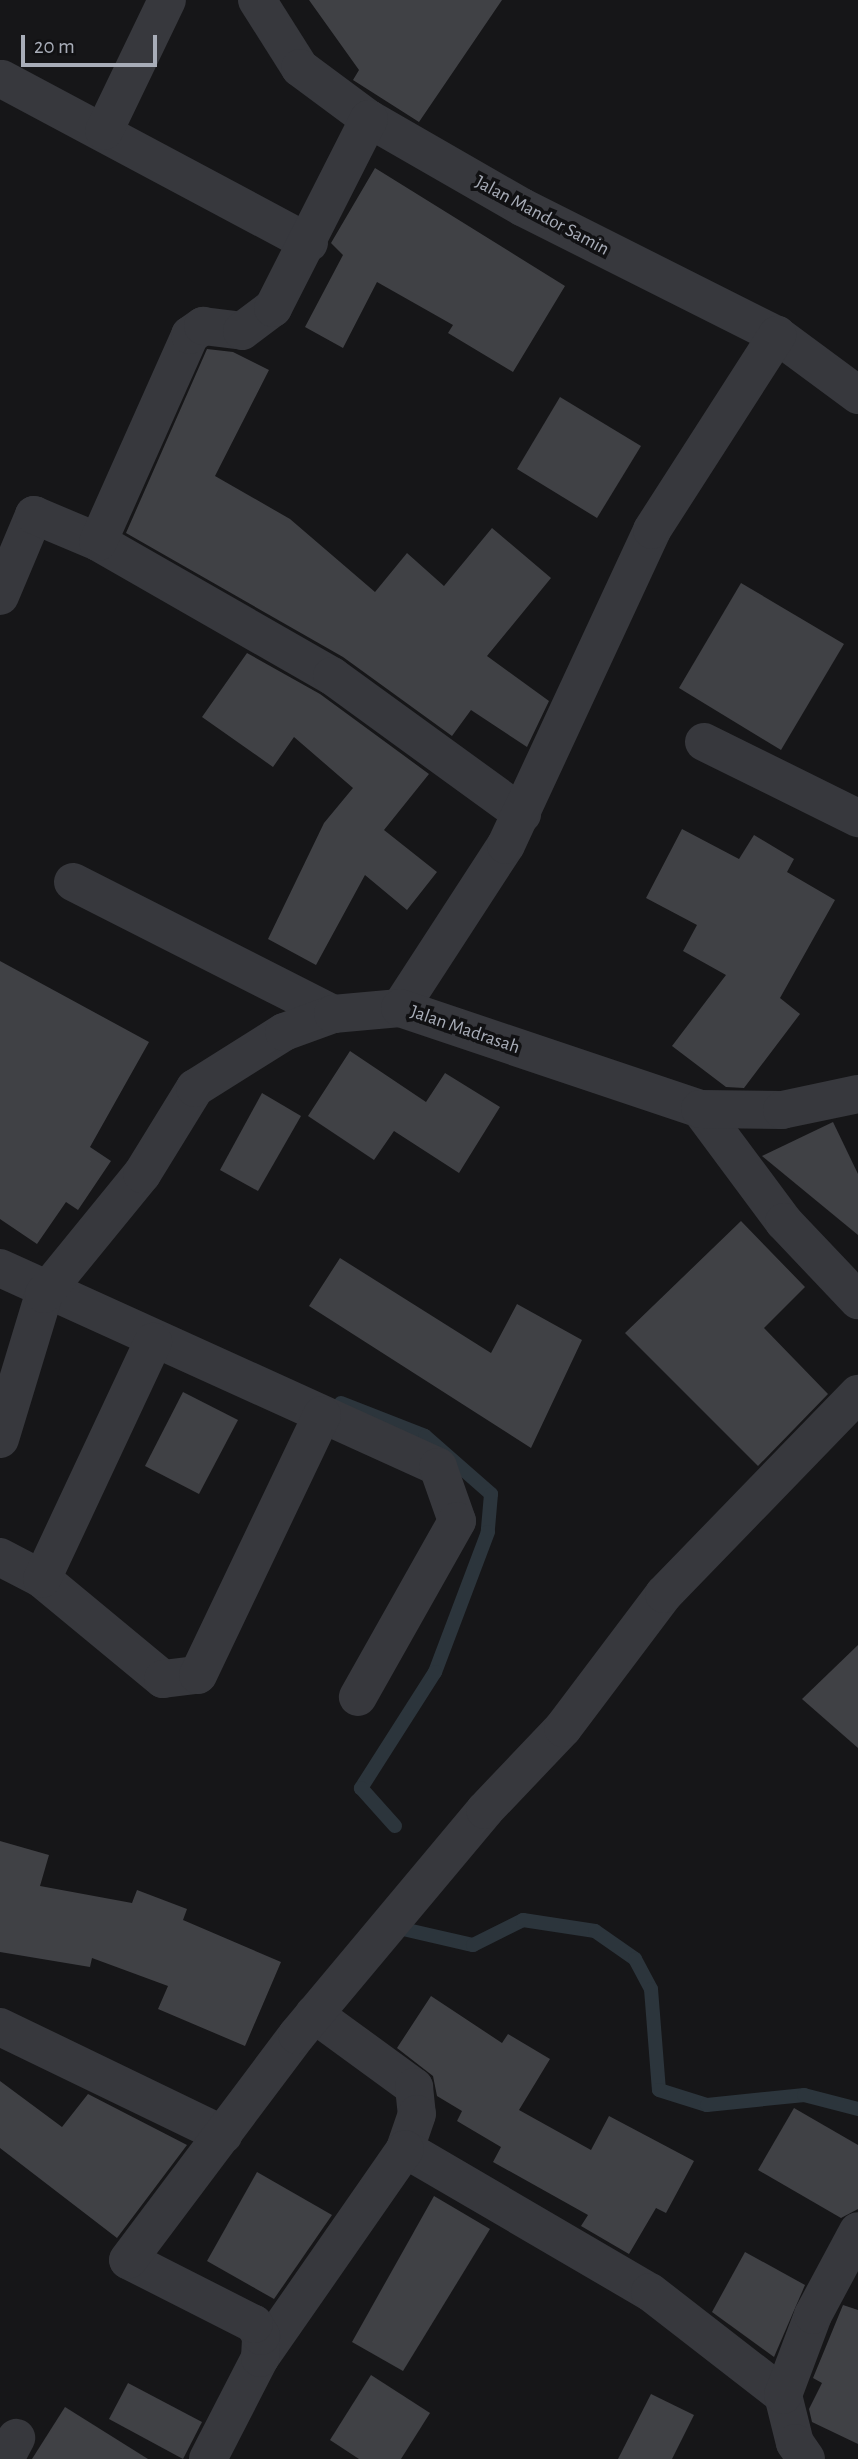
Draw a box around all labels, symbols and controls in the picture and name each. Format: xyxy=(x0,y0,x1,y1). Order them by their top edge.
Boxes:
scale bar xyxy=(24,21,161,65)
text: 20 m xyxy=(34,36,75,57)
street label: Jalan Mandor Samin xyxy=(471,171,613,261)
street label: Jalan Madrasah xyxy=(407,1001,523,1059)

